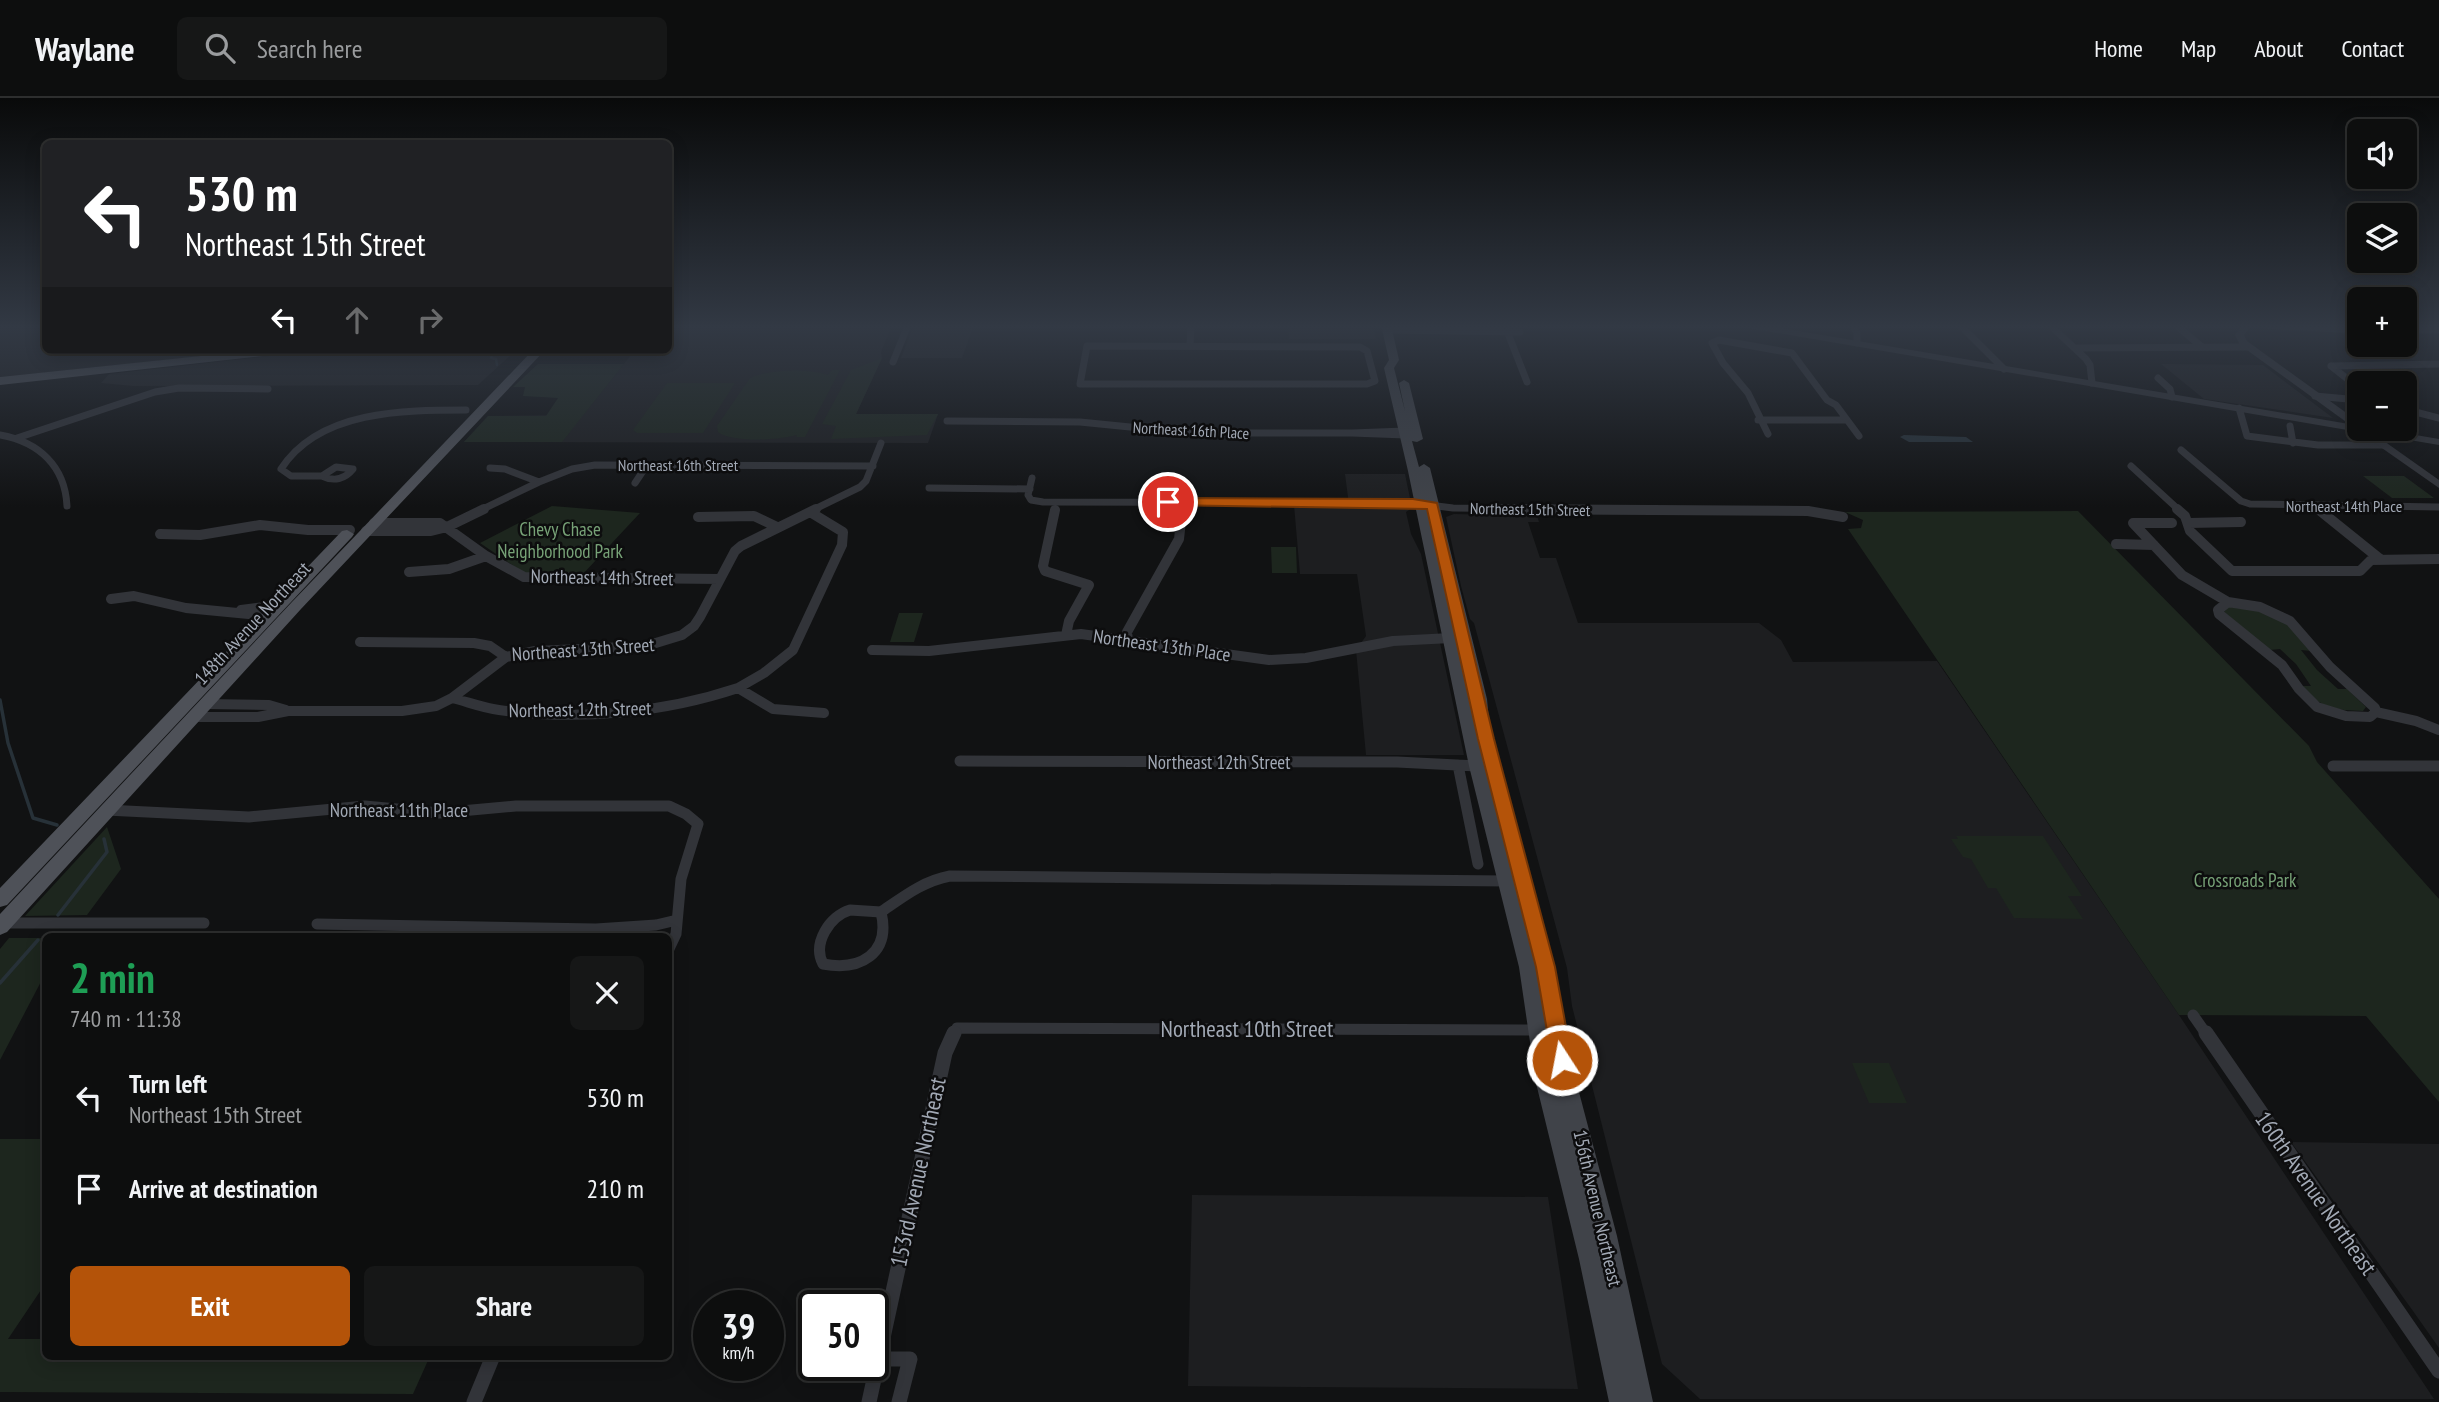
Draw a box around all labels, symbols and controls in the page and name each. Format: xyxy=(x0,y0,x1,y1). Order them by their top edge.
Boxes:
search box xyxy=(177,17,667,80)
text: Waylane xyxy=(35,27,135,70)
icon: search xyxy=(201,29,239,67)
text: Search here xyxy=(257,32,362,65)
text: Home xyxy=(2094,33,2143,64)
text: Map xyxy=(2181,33,2216,64)
text: About xyxy=(2254,33,2303,64)
text: Contact xyxy=(2341,33,2404,64)
map controls xyxy=(2347,119,2417,441)
button: sound xyxy=(2347,119,2417,189)
text: 530 m xyxy=(185,161,298,225)
icon: left xyxy=(70,168,161,259)
button: layers xyxy=(2347,203,2417,273)
text: Northeast 15th Street xyxy=(185,223,426,265)
button: + xyxy=(2347,287,2417,357)
icon: left xyxy=(265,301,303,339)
icon: ahead xyxy=(338,301,376,339)
icon: right xyxy=(411,301,449,339)
button: − xyxy=(2347,371,2417,441)
street label: Northeast 16th Place xyxy=(1132,417,1250,443)
street label: Northeast 16th Street xyxy=(618,455,739,475)
pin xyxy=(1138,472,1198,532)
icon: arrive xyxy=(1149,483,1187,521)
street label: Northeast 14th Place xyxy=(2286,496,2402,516)
street label: Northeast 15th Street xyxy=(1470,498,1591,520)
park label: Chevy Chase Neighborhood Park xyxy=(497,517,623,563)
street label: 148th Avenue Northeast xyxy=(189,556,316,690)
street label: Northeast 14th Street xyxy=(530,564,674,590)
street label: Northeast 13th Place xyxy=(1092,623,1232,667)
street label: Northeast 13th Street xyxy=(511,632,656,666)
street label: Northeast 12th Street xyxy=(508,696,652,722)
street label: Northeast 12th Street xyxy=(1148,750,1291,774)
street label: Northeast 11th Place xyxy=(330,798,468,822)
park label: Crossroads Park xyxy=(2194,868,2297,892)
text: 2 min xyxy=(70,950,155,1005)
button: close xyxy=(570,956,644,1030)
text: 740 m · 11:38 xyxy=(70,1004,182,1033)
street label: Northeast 10th Street xyxy=(1161,1014,1334,1043)
position arrow xyxy=(1525,1023,1599,1097)
text: Turn left xyxy=(129,1067,207,1100)
street label: 153rd Avenue Northeast xyxy=(883,1074,952,1269)
icon: left xyxy=(70,1079,108,1117)
text: 530 m xyxy=(586,1081,644,1114)
text: Northeast 15th Street xyxy=(129,1100,302,1129)
street label: 160th Avenue Northeast xyxy=(2249,1105,2384,1281)
street label: 156th Avenue Northeast xyxy=(1568,1128,1628,1289)
icon: arrive xyxy=(70,1170,108,1208)
text: Arrive at destination xyxy=(129,1172,318,1205)
text: 210 m xyxy=(586,1172,644,1205)
button: Exit xyxy=(70,1266,350,1346)
button: Share xyxy=(364,1266,644,1346)
speed limit sign: 50 xyxy=(798,1290,889,1381)
text: 39 xyxy=(722,1303,755,1349)
text: km/h xyxy=(723,1341,754,1364)

